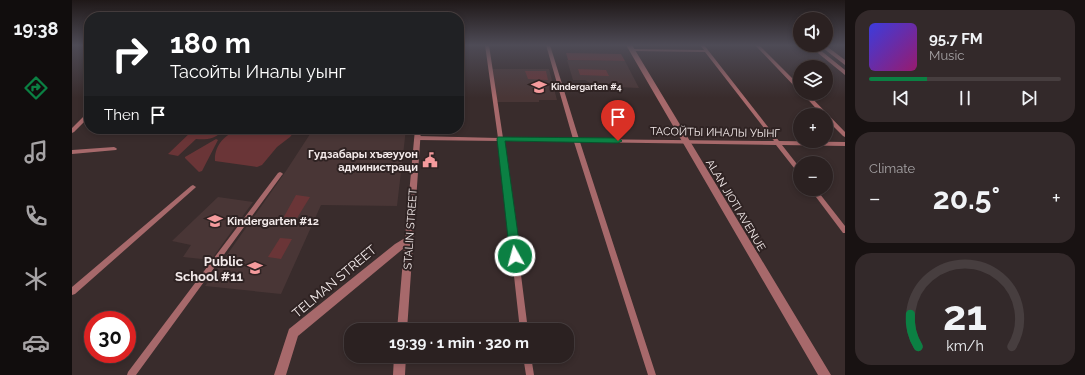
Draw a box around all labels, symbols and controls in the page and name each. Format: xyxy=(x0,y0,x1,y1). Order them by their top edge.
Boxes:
map controls xyxy=(793,12,833,196)
button: sound xyxy=(793,12,833,52)
text: 19:38 xyxy=(14,18,58,39)
text: 180 m xyxy=(170,27,251,60)
icon: right xyxy=(104,28,156,80)
text: 95.7 FM xyxy=(929,30,983,48)
text: Music xyxy=(929,48,964,63)
button: layers xyxy=(793,60,833,100)
text: Тасойты Иналы уынг xyxy=(170,61,346,82)
icon: directions xyxy=(22,74,50,102)
school or university icon: Kindergarten #4 xyxy=(530,78,548,96)
place label: Kindergarten #4 xyxy=(551,82,622,92)
icon: previous xyxy=(890,87,912,109)
icon: pause xyxy=(954,87,976,109)
icon: next xyxy=(1018,87,1040,109)
pin xyxy=(601,100,635,141)
icon: arrive xyxy=(147,104,169,126)
text: Then xyxy=(104,106,139,124)
icon: arrive xyxy=(607,106,629,128)
button: + xyxy=(793,108,833,148)
street label: ТАСОЙТЫ ИНАЛЫ УЫНГ xyxy=(650,125,780,140)
icon: music xyxy=(22,138,50,166)
place label: Гудзабары хъæууон администраци xyxy=(308,148,418,174)
public building icon: Гудзабары хъæууон администраци xyxy=(421,151,439,169)
button: − xyxy=(793,156,833,196)
street label: ALAN JIOTI AVENUE xyxy=(703,157,768,254)
text: Climate xyxy=(869,161,915,176)
text: 20.5° xyxy=(933,181,1000,216)
text: − xyxy=(869,185,881,211)
text: + xyxy=(1052,185,1061,211)
street label: STALIN STREET xyxy=(401,188,420,270)
icon: phone xyxy=(22,202,50,230)
school or university icon: Kindergarten #12 xyxy=(206,212,224,230)
place label: Kindergarten #12 xyxy=(227,215,319,228)
position arrow xyxy=(494,235,536,277)
street label: TELMAN STREET xyxy=(289,242,379,321)
place label: Public School #11 xyxy=(175,254,244,284)
school or university icon: Public School #11 xyxy=(246,259,264,277)
icon: climate xyxy=(22,265,50,293)
text: 21 xyxy=(943,291,987,340)
speed limit sign: 30 xyxy=(84,311,136,363)
icon: car xyxy=(22,329,50,357)
text: 19:39 · 1 min · 320 m xyxy=(389,334,529,352)
text: km/h xyxy=(946,338,984,354)

